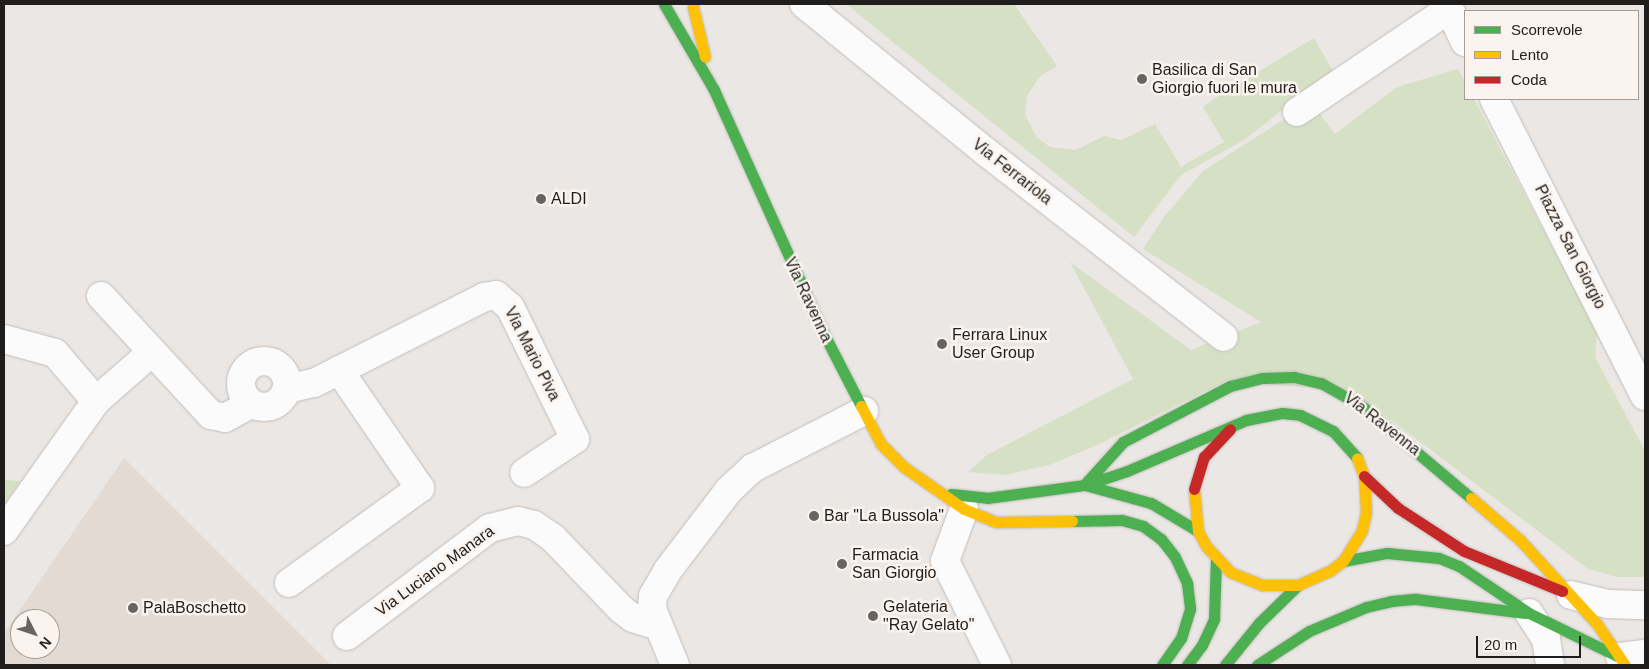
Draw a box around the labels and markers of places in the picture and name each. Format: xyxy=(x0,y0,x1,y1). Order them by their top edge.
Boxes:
place label: Basilica di San Giorgio fuori le mura xyxy=(1152,60,1297,98)
marker: Basilica di San Giorgio fuori le mura xyxy=(1136,73,1148,85)
place label: ALDI xyxy=(551,189,587,209)
marker: ALDI xyxy=(535,193,547,205)
place label: Ferrara Linux User Group xyxy=(952,325,1047,363)
marker: Ferrara Linux User Group xyxy=(936,338,948,350)
place label: Bar "La Bussola" xyxy=(824,506,944,526)
marker: Bar "La Bussola" xyxy=(808,510,820,522)
place label: Farmacia San Giorgio xyxy=(852,545,936,583)
marker: Farmacia San Giorgio xyxy=(836,558,848,570)
place label: Gelateria "Ray Gelato" xyxy=(883,597,974,635)
place label: PalaBoschetto xyxy=(143,598,246,618)
marker: PalaBoschetto xyxy=(127,602,139,614)
marker: Gelateria "Ray Gelato" xyxy=(867,610,879,622)

